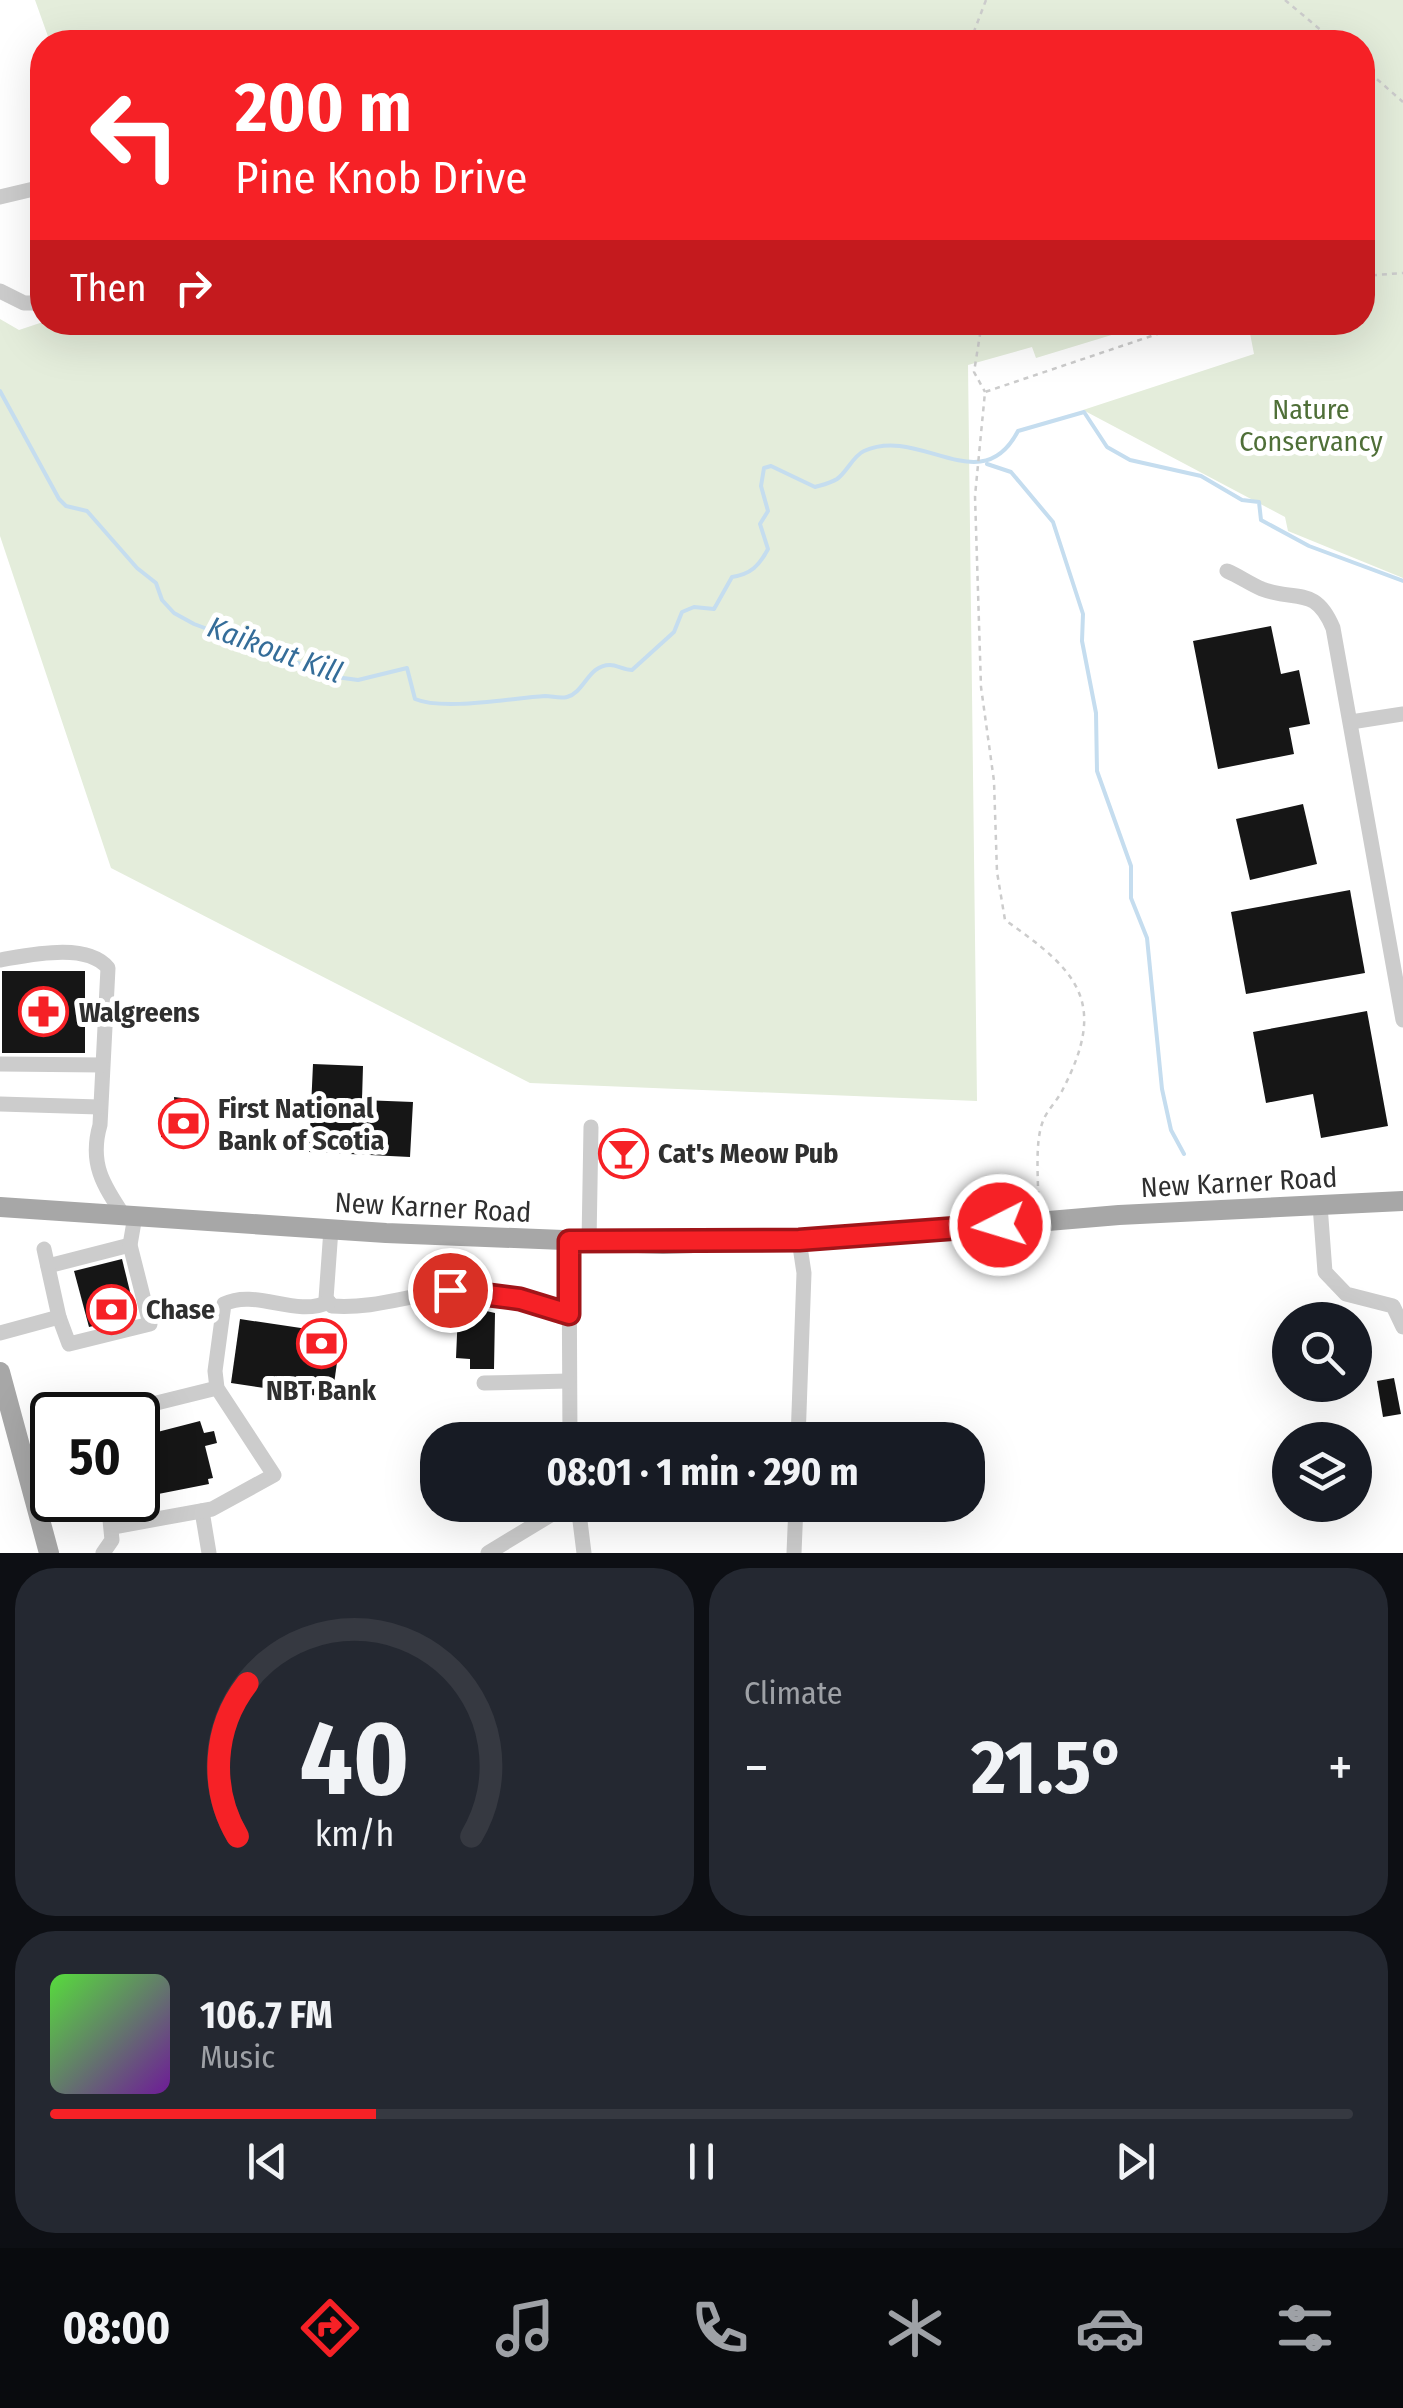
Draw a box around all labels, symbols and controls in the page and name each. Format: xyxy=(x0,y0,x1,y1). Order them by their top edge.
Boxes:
text: 200 m xyxy=(235,66,412,150)
icon: left xyxy=(70,70,200,200)
text: Pine Knob Drive xyxy=(235,151,527,205)
icon: right xyxy=(166,260,221,315)
text: Then xyxy=(70,265,146,311)
park label: Nature Conservancy xyxy=(1239,393,1383,458)
water label: Kaikout Kill xyxy=(203,609,347,691)
pharmacy icon: Walgreens xyxy=(18,986,70,1038)
place label: Walgreens xyxy=(79,996,200,1029)
place label: First National Bank of Scotia xyxy=(218,1092,385,1157)
bank icon: First National Bank of Scotia xyxy=(157,1098,209,1150)
bar icon: Cat's Meow Pub xyxy=(597,1127,649,1179)
place label: Cat's Meow Pub xyxy=(658,1137,839,1170)
street label: New Karner Road xyxy=(1140,1161,1338,1204)
position arrow xyxy=(948,1173,1052,1277)
street label: New Karner Road xyxy=(334,1186,532,1229)
pin xyxy=(408,1248,493,1333)
icon: arrive xyxy=(423,1263,478,1318)
bank icon: Chase xyxy=(85,1283,137,1335)
place label: Chase xyxy=(146,1293,215,1326)
map controls xyxy=(1272,1302,1372,1522)
button: search xyxy=(1272,1302,1372,1402)
bank icon: NBT Bank xyxy=(295,1317,347,1369)
place label: NBT Bank xyxy=(266,1374,377,1407)
speed limit sign: 50 xyxy=(30,1392,160,1522)
button: layers xyxy=(1272,1422,1372,1522)
text: 08:01 · 1 min · 290 m xyxy=(547,1449,858,1495)
text: Climate xyxy=(744,1674,843,1712)
text: 40 xyxy=(299,1697,410,1822)
text: 21.5° xyxy=(971,1723,1126,1813)
text: − xyxy=(744,1735,769,1801)
text: + xyxy=(1328,1735,1353,1801)
text: km/h xyxy=(315,1813,394,1855)
text: 106.7 FM xyxy=(200,1992,333,2038)
text: Music xyxy=(200,2038,275,2076)
icon: previous xyxy=(240,2134,295,2189)
icon: pause xyxy=(674,2134,729,2189)
icon: next xyxy=(1108,2134,1163,2189)
icon: directions xyxy=(295,2293,365,2363)
icon: music xyxy=(490,2293,560,2363)
icon: phone xyxy=(685,2293,755,2363)
icon: climate xyxy=(880,2293,950,2363)
icon: car xyxy=(1075,2293,1145,2363)
icon: filters xyxy=(1270,2293,1340,2363)
text: 08:00 xyxy=(63,2301,170,2355)

